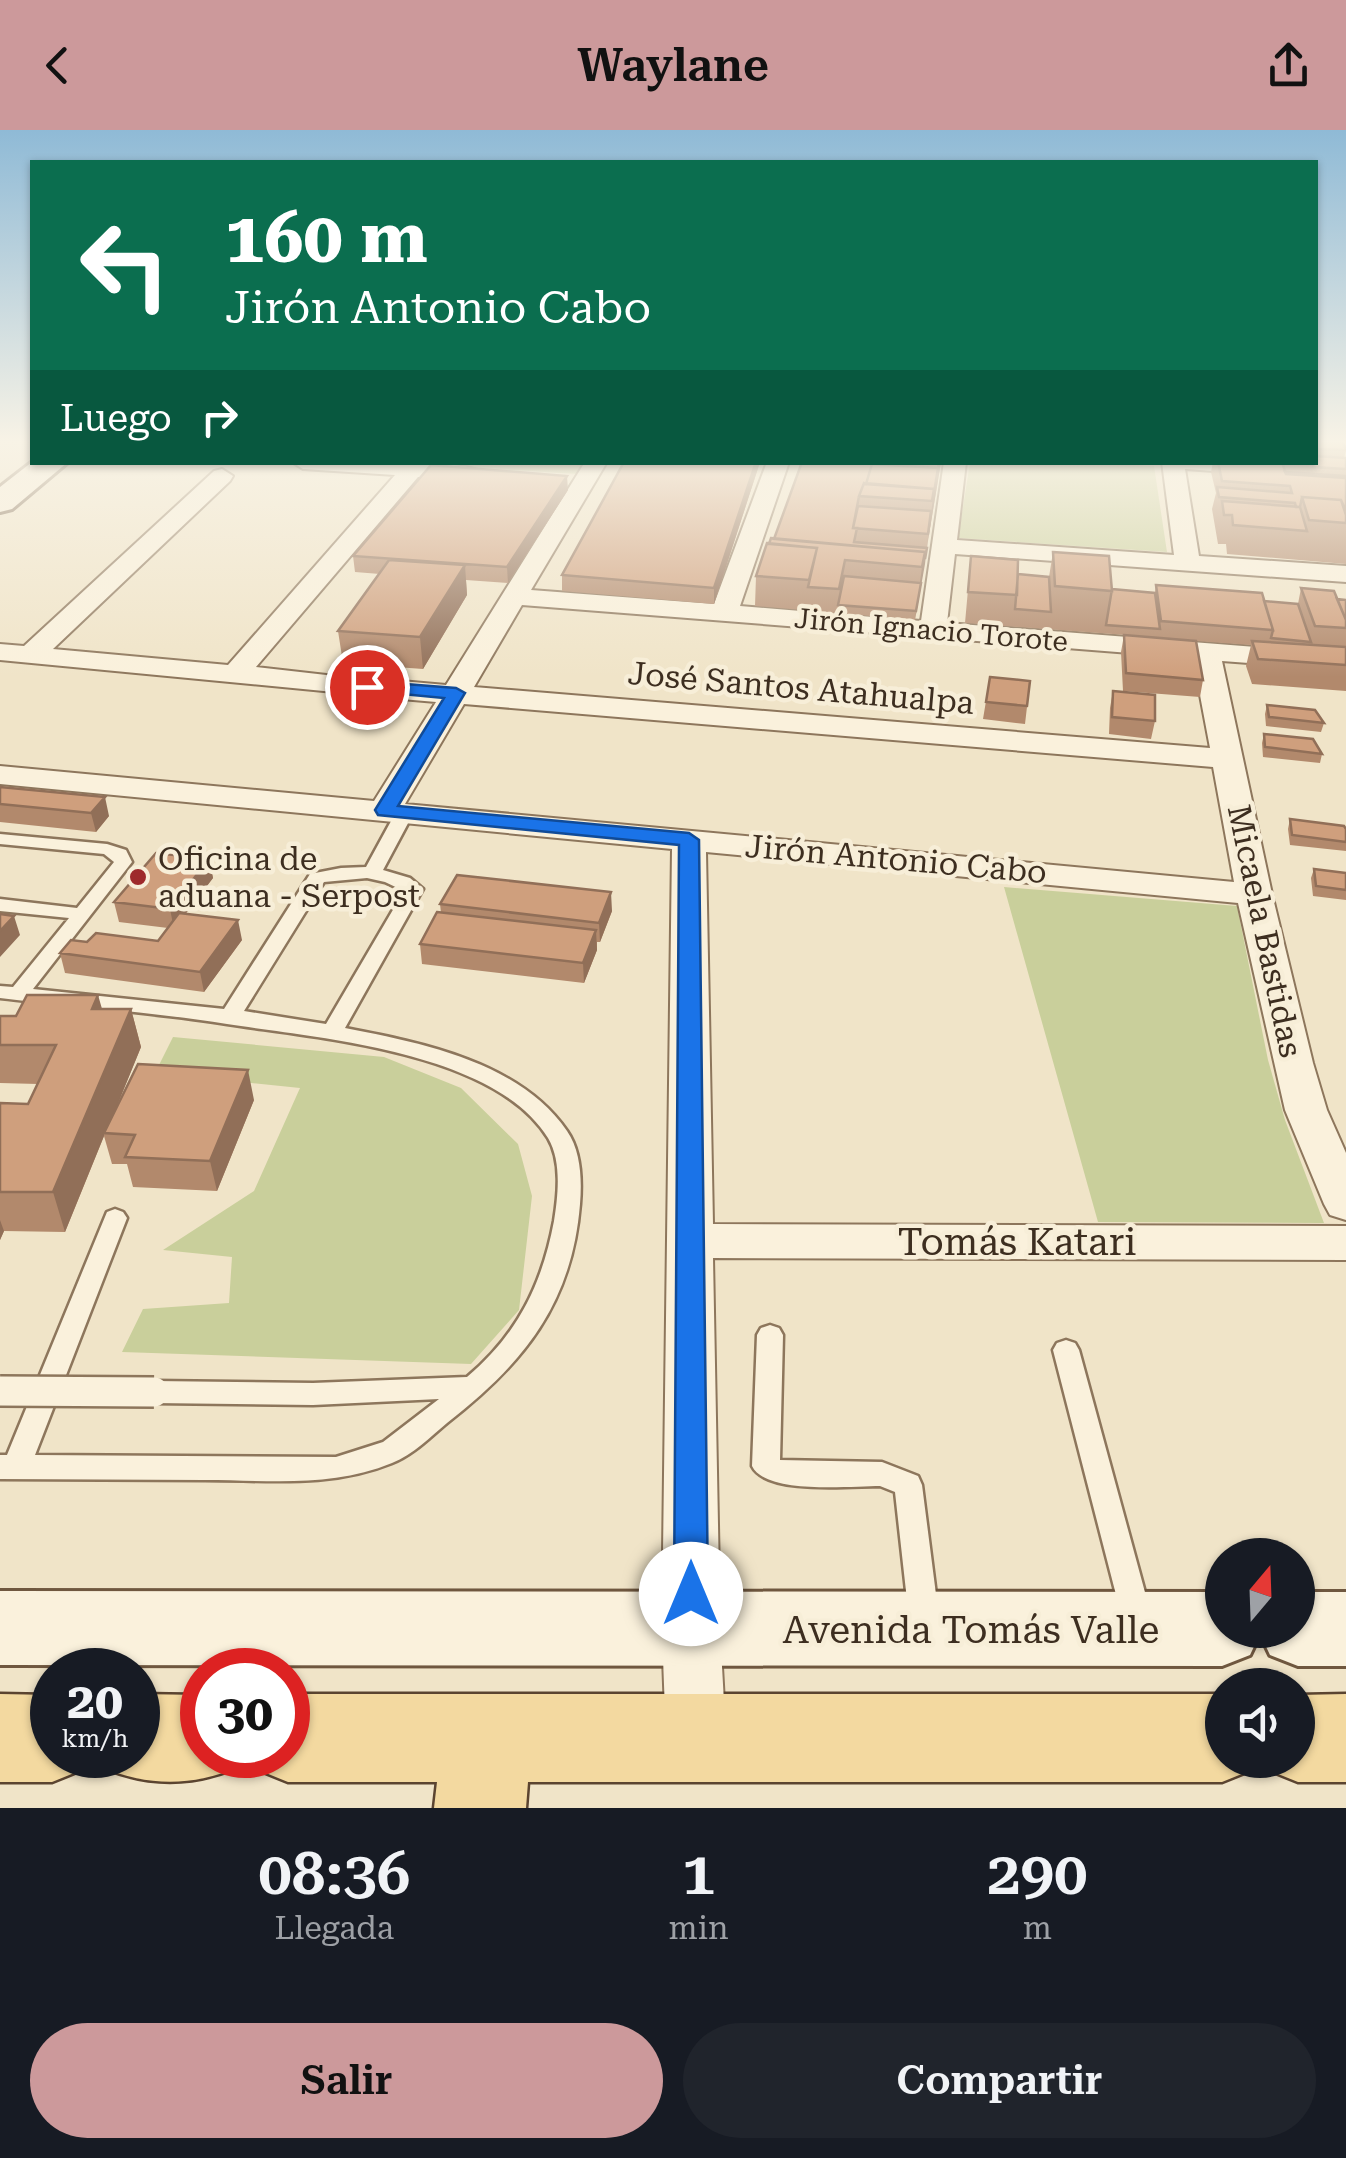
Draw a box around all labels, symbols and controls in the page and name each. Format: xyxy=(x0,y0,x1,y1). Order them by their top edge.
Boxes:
icon: back xyxy=(30,38,85,93)
icon: share xyxy=(1261,38,1316,93)
text: Waylane xyxy=(577,39,769,92)
text: 160 m xyxy=(225,197,428,279)
icon: left xyxy=(60,200,190,330)
text: Jirón Antonio Cabo xyxy=(225,281,651,334)
icon: right xyxy=(192,390,247,445)
text: Luego xyxy=(60,396,172,440)
street label: Jirón Ignacio Torote xyxy=(793,602,1069,658)
pin xyxy=(325,645,410,730)
street label: José Santos Atahualpa xyxy=(626,654,976,722)
icon: arrive xyxy=(340,660,395,715)
street label: Micaela Bastidas xyxy=(1220,801,1310,1061)
street label: Jirón Antonio Cabo xyxy=(743,827,1049,891)
place label: Oficina de aduana - Serpost xyxy=(158,840,420,915)
marker: Oficina de aduana - Serpost xyxy=(127,866,149,888)
street label: Tomás Katari xyxy=(898,1220,1136,1264)
north arrow xyxy=(1205,1538,1315,1648)
map controls xyxy=(1205,1538,1315,1778)
position arrow xyxy=(639,1542,743,1646)
street label: Avenida Tomás Valle xyxy=(783,1608,1159,1652)
speed limit sign: 30 xyxy=(180,1648,310,1778)
button: sound xyxy=(1205,1668,1315,1778)
text: 20 xyxy=(67,1672,123,1730)
text: km/h xyxy=(62,1724,128,1753)
text: 08:36 xyxy=(258,1838,410,1909)
text: 1 xyxy=(682,1838,715,1909)
text: 290 xyxy=(987,1838,1088,1909)
text: Llegada xyxy=(274,1909,394,1947)
text: min xyxy=(669,1909,729,1947)
text: m xyxy=(1023,1909,1052,1947)
button: Salir xyxy=(30,2023,663,2138)
button: Compartir xyxy=(683,2023,1316,2138)

